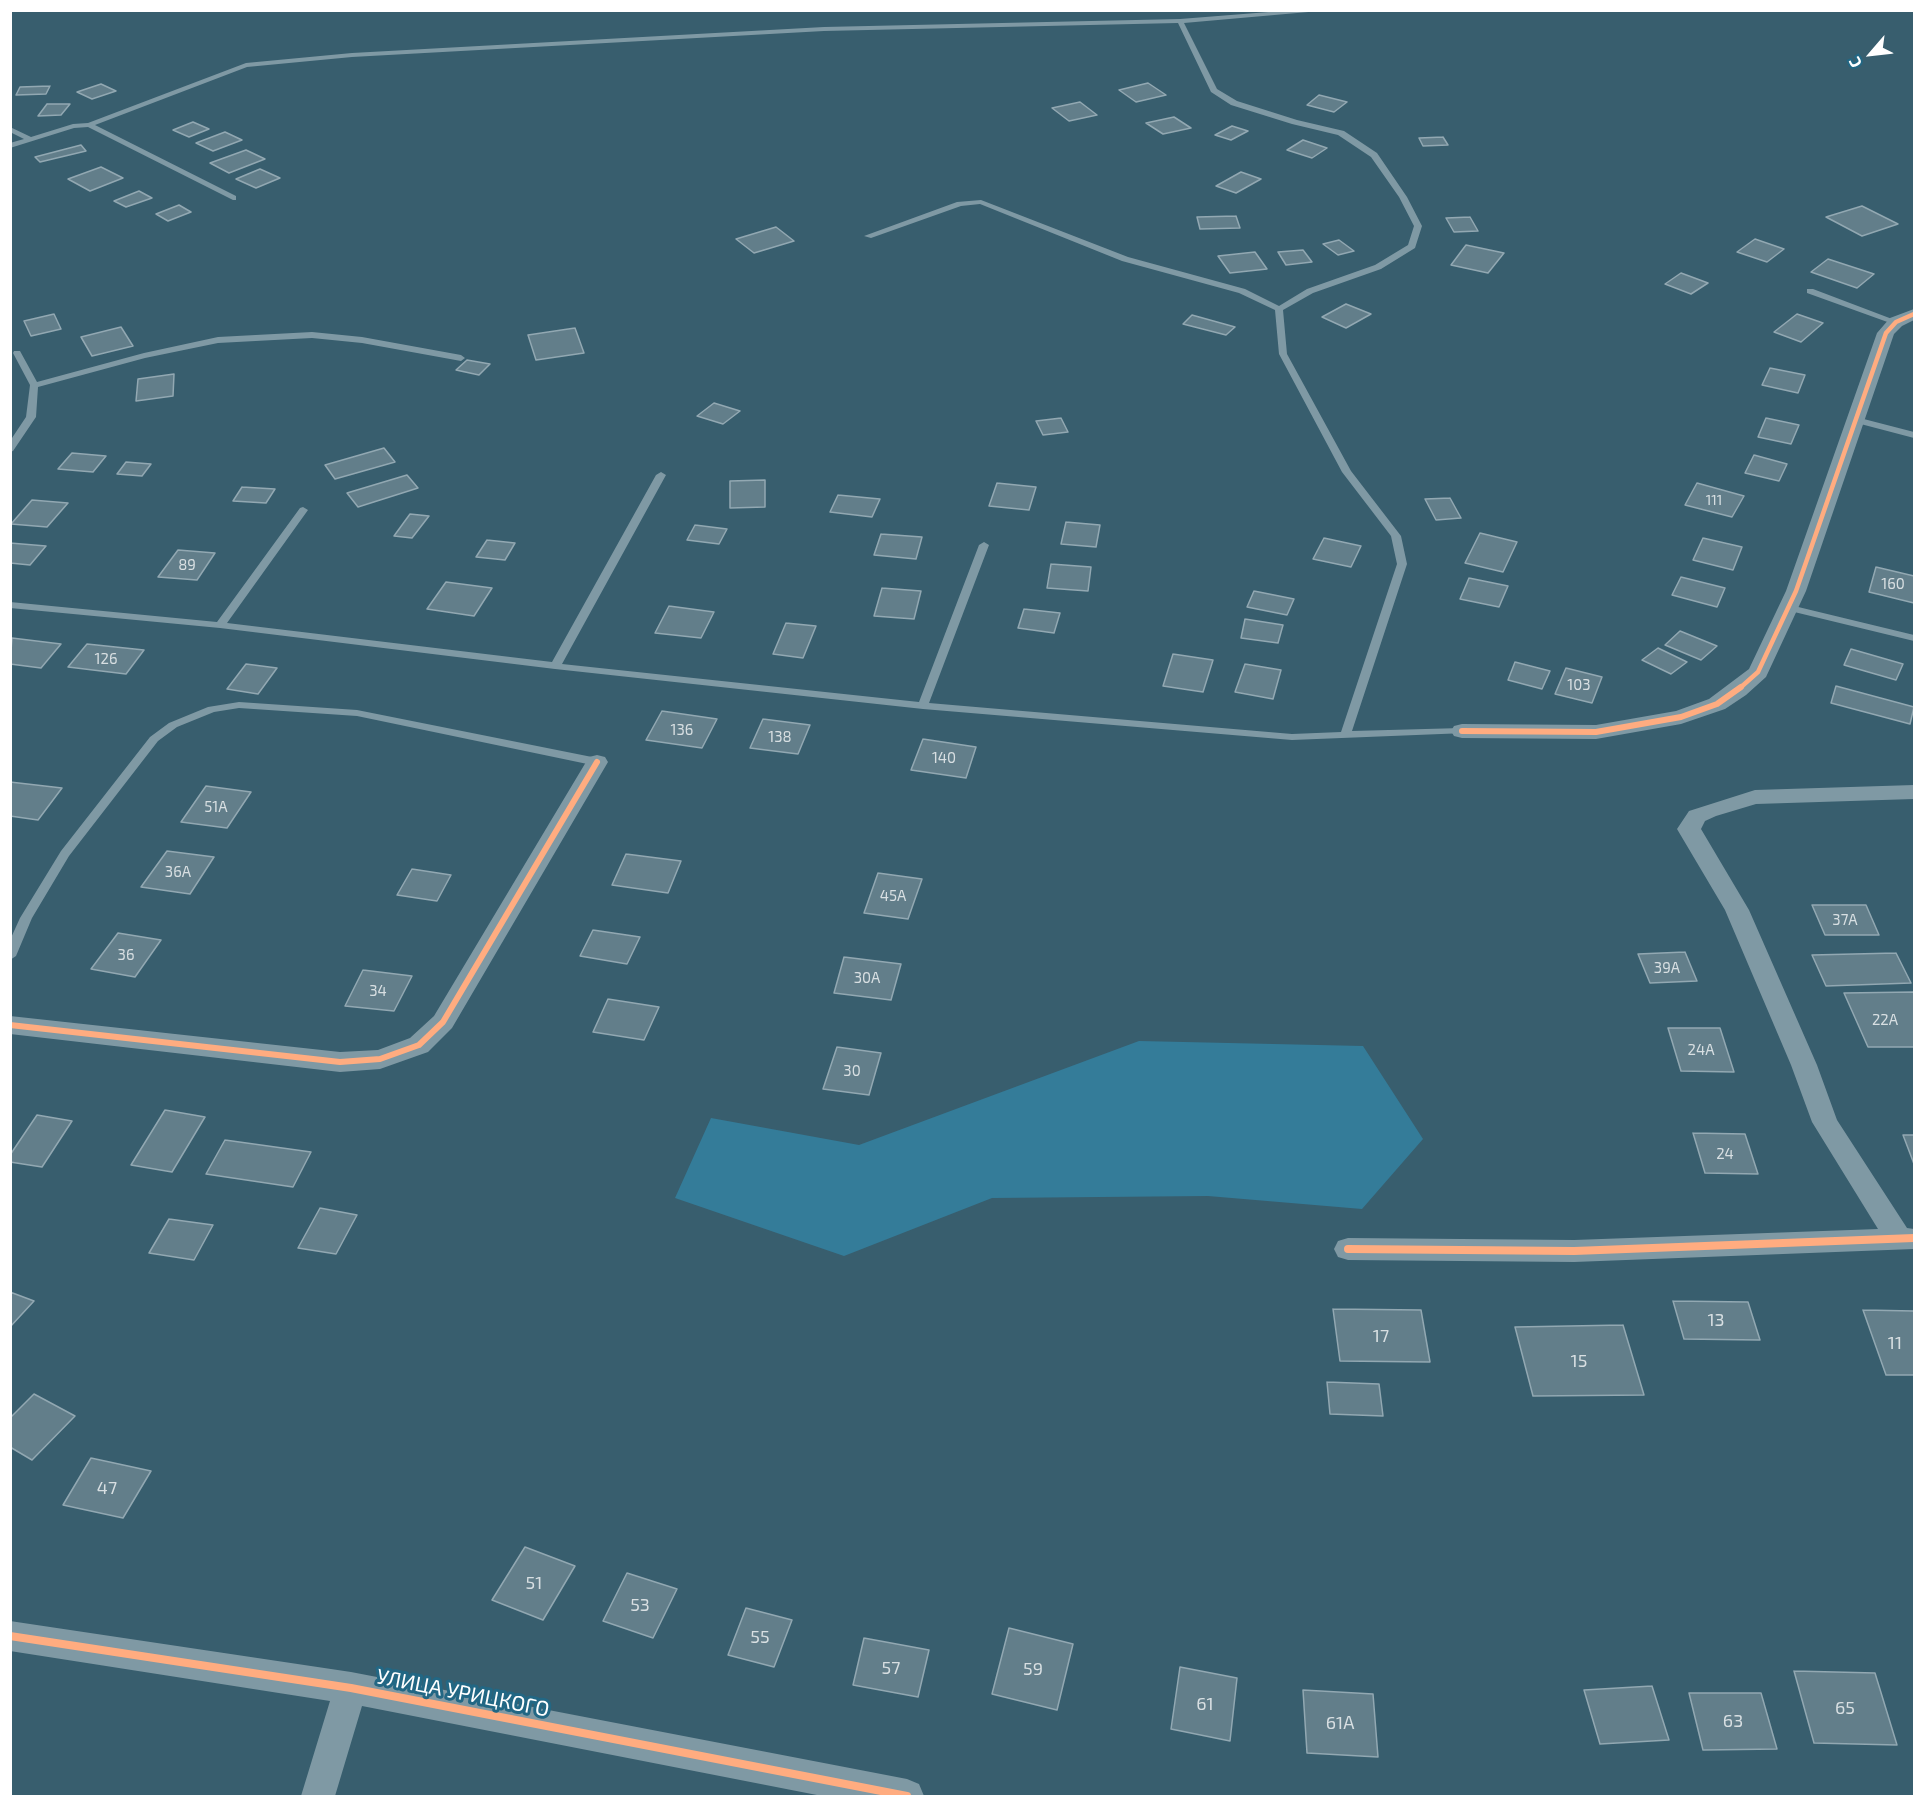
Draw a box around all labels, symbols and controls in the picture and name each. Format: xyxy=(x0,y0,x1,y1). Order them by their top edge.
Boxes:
north arrow xyxy=(1841,24,1901,84)
text: С xyxy=(1844,54,1865,71)
house number: 111 xyxy=(1706,492,1722,508)
house number: 89 xyxy=(178,556,196,574)
house number: 160 xyxy=(1881,575,1905,593)
house number: 126 xyxy=(95,650,117,668)
house number: 103 xyxy=(1567,676,1591,694)
house number: 136 xyxy=(671,721,693,739)
house number: 138 xyxy=(768,728,792,746)
house number: 140 xyxy=(932,749,956,767)
house number: 51А xyxy=(204,798,228,816)
house number: 36А xyxy=(165,863,191,881)
house number: 45А xyxy=(880,887,906,905)
house number: 37А xyxy=(1832,911,1858,929)
house number: 36 xyxy=(118,946,134,964)
house number: 39А xyxy=(1654,959,1680,977)
house number: 30А xyxy=(854,969,880,987)
house number: 34 xyxy=(369,982,387,1000)
house number: 22А xyxy=(1872,1011,1898,1029)
house number: 24А xyxy=(1688,1041,1714,1059)
house number: 30 xyxy=(843,1062,861,1080)
house number: 24 xyxy=(1716,1145,1734,1163)
house number: 13 xyxy=(1707,1309,1725,1331)
house number: 17 xyxy=(1373,1325,1389,1347)
house number: 11 xyxy=(1888,1332,1902,1354)
house number: 15 xyxy=(1571,1350,1587,1372)
house number: 47 xyxy=(97,1477,117,1499)
house number: 51 xyxy=(526,1572,542,1594)
house number: 53 xyxy=(630,1594,650,1616)
house number: 55 xyxy=(750,1626,770,1648)
house number: 57 xyxy=(882,1657,900,1679)
house number: 59 xyxy=(1023,1658,1043,1680)
street label: УЛИЦА УРИЦКОГО xyxy=(374,1664,552,1722)
house number: 61 xyxy=(1196,1693,1214,1715)
house number: 65 xyxy=(1835,1697,1855,1719)
house number: 63 xyxy=(1723,1710,1743,1732)
house number: 61А xyxy=(1326,1712,1354,1734)

